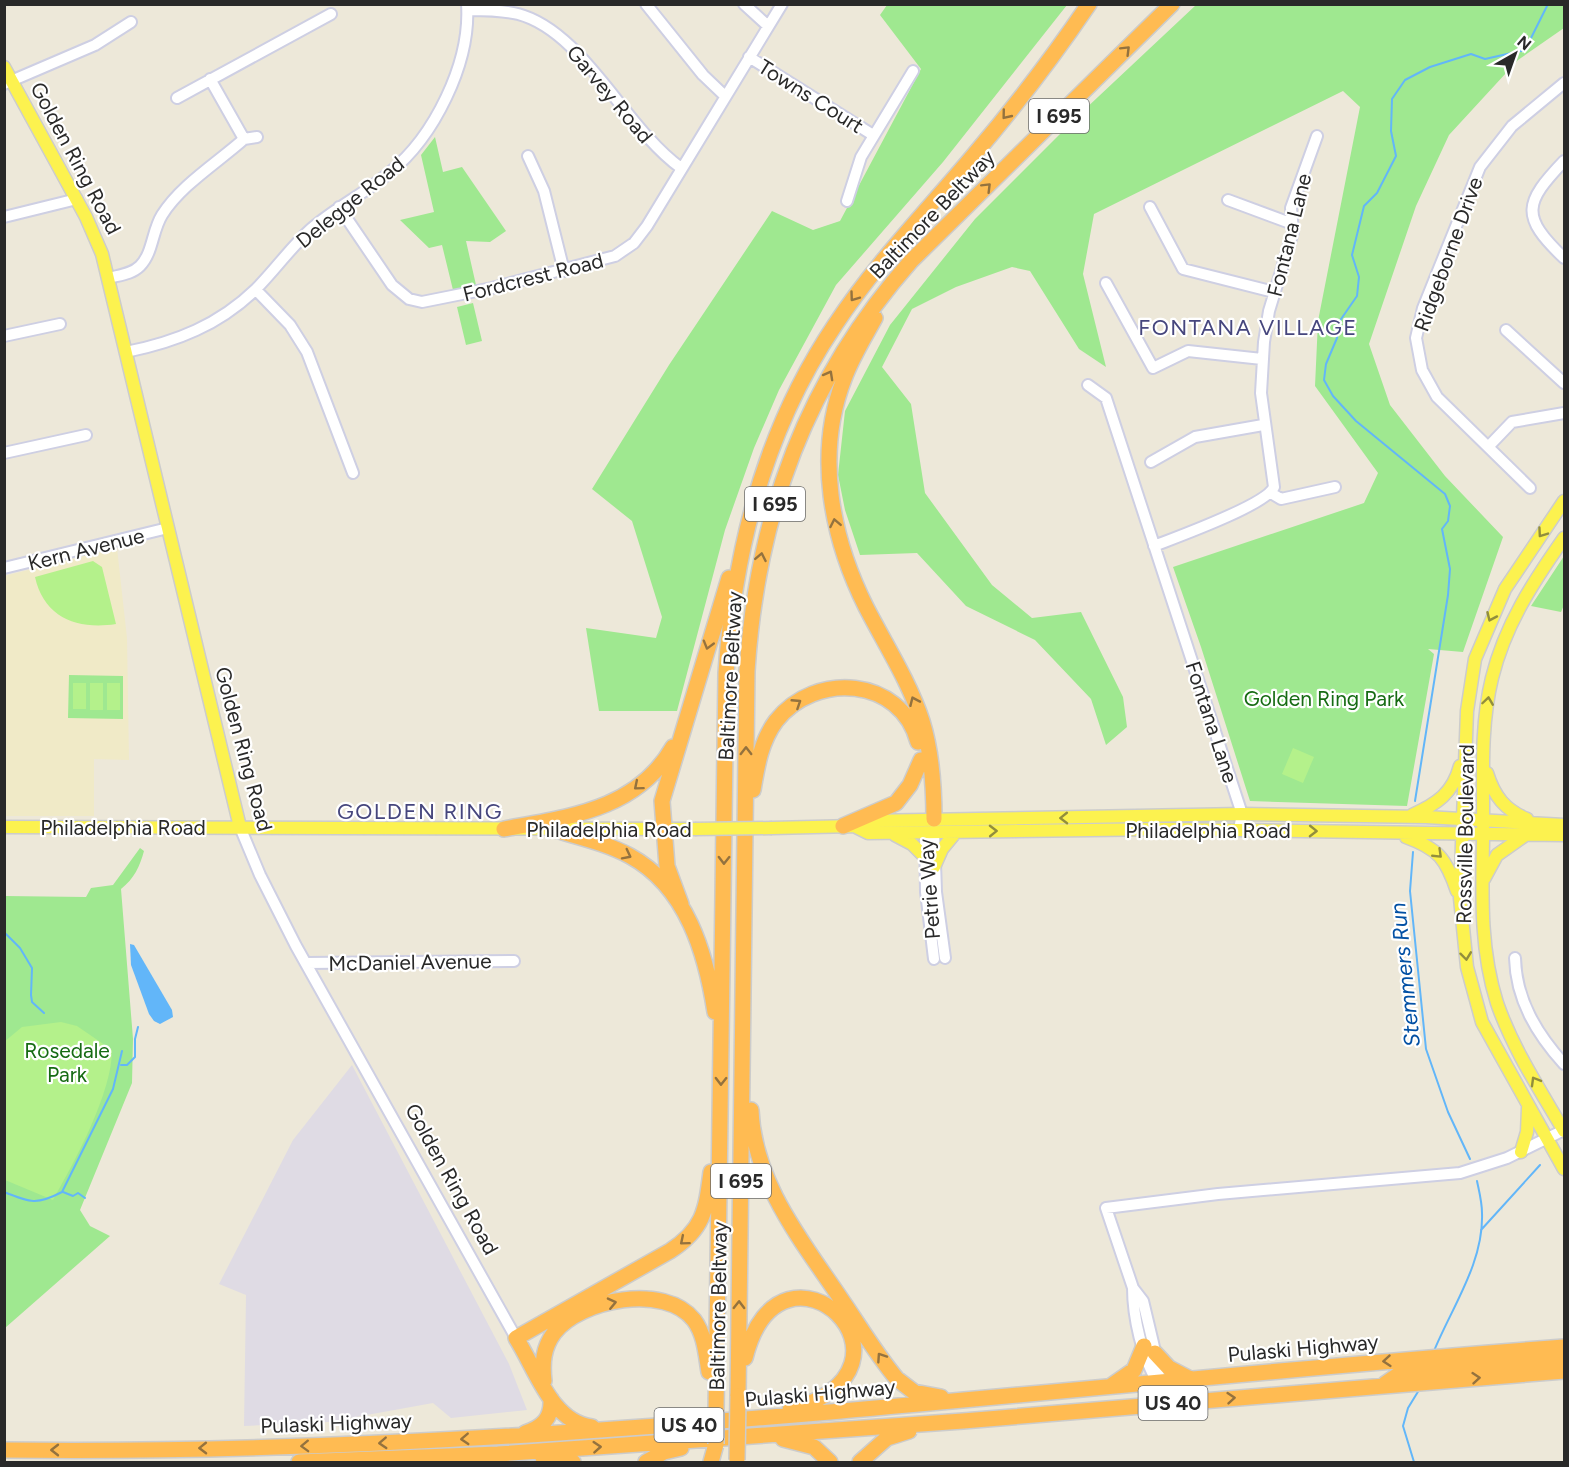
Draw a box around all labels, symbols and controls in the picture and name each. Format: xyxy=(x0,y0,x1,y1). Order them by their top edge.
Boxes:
north arrow xyxy=(1485,24,1545,84)
text: N xyxy=(1513,32,1535,54)
street label: Garvey Road xyxy=(562,40,658,148)
one-way arrow xyxy=(1119,46,1130,57)
street label: Towns Court xyxy=(754,54,868,138)
street label: Golden Ring Road xyxy=(25,78,127,238)
road number: I 695 xyxy=(1029,99,1089,133)
one-way arrow xyxy=(1003,109,1014,120)
street label: Baltimore Beltway xyxy=(864,144,1000,284)
street label: Delegge Road xyxy=(291,151,409,253)
street label: Fontana Lane xyxy=(1262,171,1316,299)
street label: Ridgeborne Drive xyxy=(1408,173,1488,335)
one-way arrow xyxy=(980,183,991,194)
street label: Fordcrest Road xyxy=(460,247,606,307)
one-way arrow xyxy=(850,291,861,302)
district label: FONTANA VILLAGE xyxy=(1138,314,1358,341)
one-way arrow xyxy=(822,371,833,381)
road number: I 695 xyxy=(745,487,805,521)
one-way arrow xyxy=(829,518,842,528)
street label: Kern Avenue xyxy=(25,522,147,576)
one-way arrow xyxy=(1538,527,1549,538)
one-way arrow xyxy=(754,552,767,562)
street label: Baltimore Beltway xyxy=(713,591,747,761)
one-way arrow xyxy=(1486,611,1498,622)
one-way arrow xyxy=(703,639,715,650)
street label: Fontana Lane xyxy=(1181,658,1243,786)
street label: Golden Ring Road xyxy=(210,664,278,834)
park label: Golden Ring Park xyxy=(1244,686,1405,711)
one-way arrow xyxy=(909,696,921,707)
one-way arrow xyxy=(1482,696,1494,705)
one-way arrow xyxy=(791,698,801,710)
street label: Rossville Boulevard xyxy=(1451,744,1479,924)
one-way arrow xyxy=(740,746,752,755)
one-way arrow xyxy=(634,779,645,790)
district label: GOLDEN RING xyxy=(337,798,503,825)
one-way arrow xyxy=(1060,811,1069,824)
street label: Philadelphia Road xyxy=(40,815,206,840)
street label: Philadelphia Road xyxy=(526,817,692,842)
street label: Philadelphia Road xyxy=(1125,818,1291,843)
one-way arrow xyxy=(988,825,997,837)
one-way arrow xyxy=(1308,825,1317,837)
street label: Petrie Way xyxy=(913,838,945,940)
one-way arrow xyxy=(1430,847,1441,858)
one-way arrow xyxy=(621,848,632,859)
one-way arrow xyxy=(717,855,730,864)
water label: Stemmers Run xyxy=(1384,901,1426,1049)
street label: McDaniel Avenue xyxy=(328,948,492,976)
one-way arrow xyxy=(1459,952,1471,961)
park label: Rosedale Park xyxy=(24,1038,110,1087)
one-way arrow xyxy=(715,1077,727,1086)
one-way arrow xyxy=(1531,1077,1542,1087)
street label: Golden Ring Road xyxy=(400,1099,504,1259)
road number: I 695 xyxy=(711,1164,771,1198)
street label: Baltimore Beltway xyxy=(704,1221,732,1391)
one-way arrow xyxy=(680,1233,691,1244)
one-way arrow xyxy=(606,1298,616,1311)
one-way arrow xyxy=(733,1300,745,1309)
street label: Pulaski Highway xyxy=(1226,1329,1380,1367)
one-way arrow xyxy=(877,1353,888,1364)
one-way arrow xyxy=(1382,1354,1391,1367)
one-way arrow xyxy=(1471,1372,1480,1385)
street label: Pulaski Highway xyxy=(743,1374,897,1412)
road number: US 40 xyxy=(1138,1386,1208,1420)
one-way arrow xyxy=(1227,1392,1236,1405)
street label: Pulaski Highway xyxy=(260,1408,412,1438)
road number: US 40 xyxy=(654,1408,724,1442)
one-way arrow xyxy=(461,1432,470,1445)
one-way arrow xyxy=(378,1436,387,1449)
one-way arrow xyxy=(300,1440,309,1452)
one-way arrow xyxy=(593,1441,602,1454)
one-way arrow xyxy=(198,1442,207,1454)
one-way arrow xyxy=(51,1444,60,1456)

